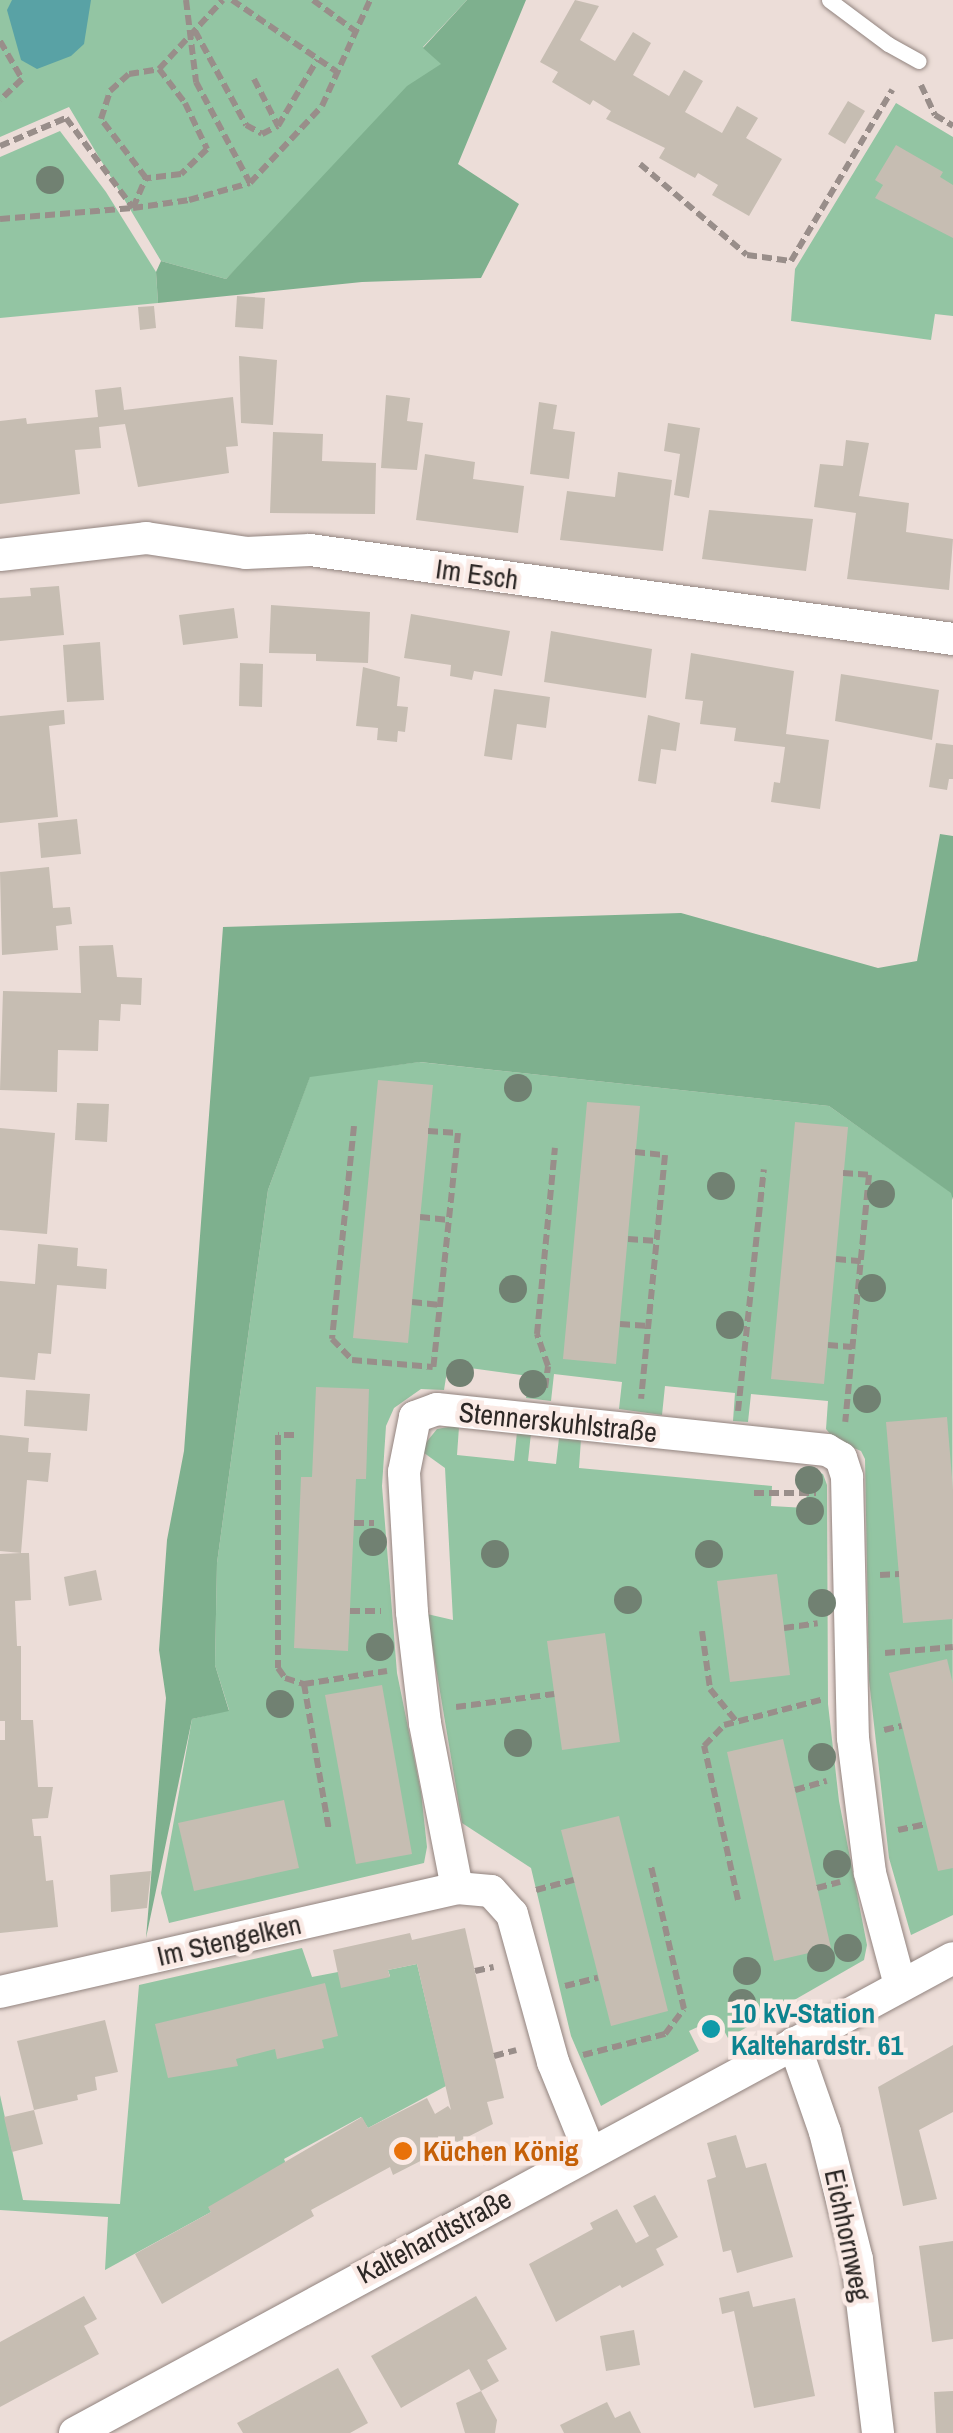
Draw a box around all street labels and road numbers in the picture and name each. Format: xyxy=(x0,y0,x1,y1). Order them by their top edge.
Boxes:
street label: Im Esch xyxy=(434,552,520,596)
street label: Stennerskuhlstraße xyxy=(457,1395,659,1449)
street label: Im Stengelken xyxy=(154,1907,304,1973)
street label: Eichhornweg xyxy=(818,2166,878,2304)
street label: Kaltehardtstraße xyxy=(351,2181,517,2291)

